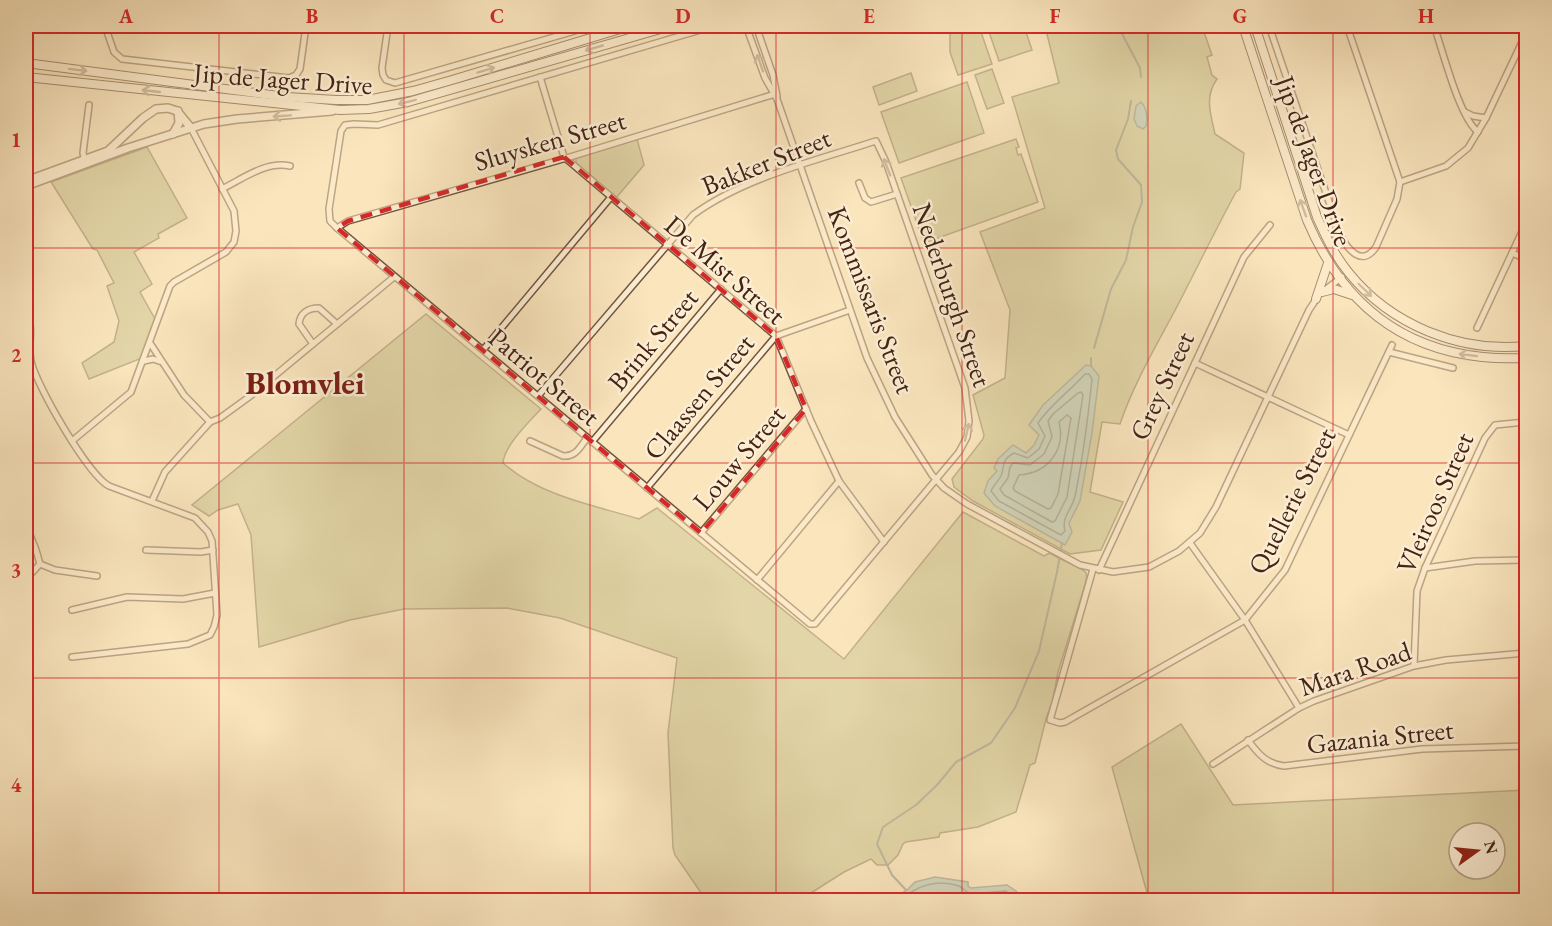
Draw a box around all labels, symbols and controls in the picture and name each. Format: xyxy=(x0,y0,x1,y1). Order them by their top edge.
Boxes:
text: A xyxy=(118,3,134,29)
text: B xyxy=(306,3,318,29)
text: C xyxy=(490,3,504,29)
text: D xyxy=(675,3,691,29)
text: E xyxy=(863,3,875,29)
text: F xyxy=(1050,3,1061,29)
text: G xyxy=(1233,3,1247,29)
text: H xyxy=(1418,3,1434,29)
one-way arrow xyxy=(585,43,604,54)
one-way arrow xyxy=(753,54,764,73)
street label: Jip de Jager Drive xyxy=(190,55,374,102)
one-way arrow xyxy=(476,64,495,75)
one-way arrow xyxy=(68,65,87,76)
street label: Jip de Jager Drive xyxy=(1267,69,1362,251)
one-way arrow xyxy=(141,85,161,96)
one-way arrow xyxy=(398,96,417,108)
street label: Sluysken Street xyxy=(470,102,630,179)
one-way arrow xyxy=(272,111,292,122)
street label: Bakker Street xyxy=(696,120,836,203)
text: 1 xyxy=(11,127,21,153)
one-way arrow xyxy=(881,158,892,177)
street label: Nederburgh Street xyxy=(905,198,1001,392)
one-way arrow xyxy=(1296,200,1307,218)
street label: Kommissaris Street xyxy=(820,201,923,399)
street label: De Mist Street xyxy=(658,207,793,332)
street label: Brink Street xyxy=(600,281,706,398)
one-way arrow xyxy=(1357,283,1372,297)
street label: Patriot Street xyxy=(481,320,608,434)
street label: Grey Street xyxy=(1121,325,1202,446)
street label: Claassen Street xyxy=(636,326,762,467)
text: 2 xyxy=(11,342,22,368)
one-way arrow xyxy=(1459,350,1479,361)
district label: Blomvlei xyxy=(245,361,365,404)
street label: Louw Street xyxy=(685,398,793,517)
street label: Quellerie Street xyxy=(1240,421,1344,580)
one-way arrow xyxy=(961,423,973,442)
street label: Vleiroos Street xyxy=(1388,426,1481,579)
text: 3 xyxy=(11,557,21,583)
street label: Mara Road xyxy=(1294,633,1416,704)
street label: Gazania Street xyxy=(1305,711,1456,762)
text: 4 xyxy=(11,772,22,798)
north arrow xyxy=(1447,821,1507,881)
text: N xyxy=(1479,838,1503,856)

